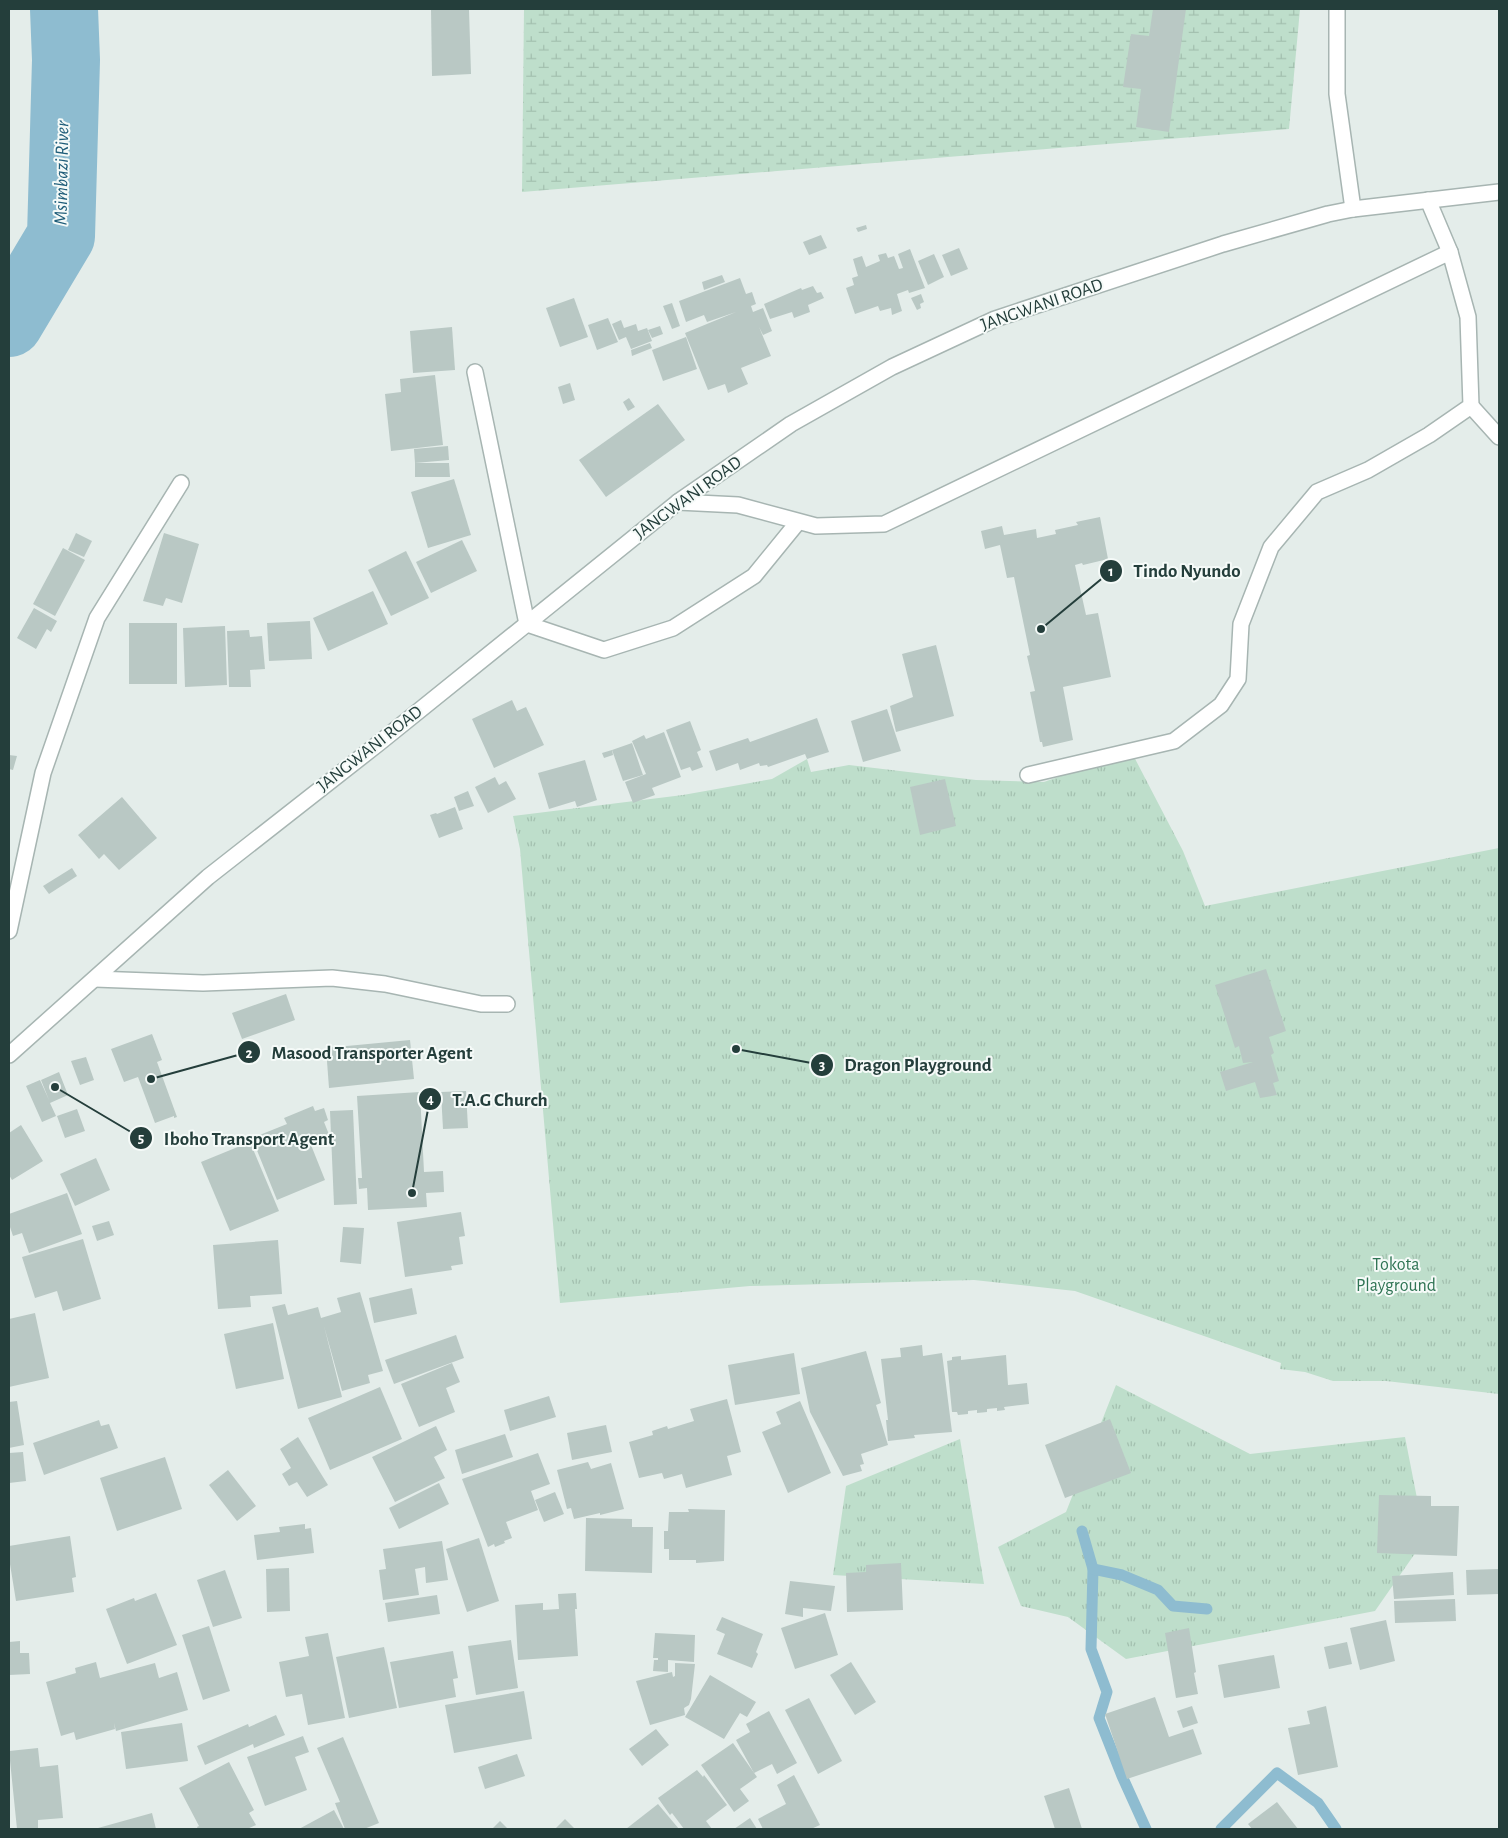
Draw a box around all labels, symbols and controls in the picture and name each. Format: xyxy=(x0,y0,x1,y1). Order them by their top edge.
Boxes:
water label: Msimbazi River xyxy=(52,120,72,225)
street label: JANGWANI ROAD xyxy=(979,276,1105,334)
street label: JANGWANI ROAD xyxy=(631,453,745,543)
callout: Tindo Nyundo xyxy=(1099,554,1251,588)
text: Tindo Nyundo xyxy=(1133,562,1241,581)
text: 1 xyxy=(1108,564,1114,579)
street label: JANGWANI ROAD xyxy=(314,703,426,795)
callout: Masood Transporter Agent xyxy=(237,1035,483,1069)
text: Masood Transporter Agent xyxy=(271,1044,473,1063)
text: 2 xyxy=(245,1046,253,1061)
callout: Dragon Playground xyxy=(810,1048,1002,1082)
text: Dragon Playground xyxy=(844,1056,992,1075)
text: 3 xyxy=(819,1058,825,1073)
callout: T.A.G Church xyxy=(417,1082,558,1116)
text: T.A.G Church xyxy=(452,1091,548,1110)
text: 4 xyxy=(426,1092,434,1107)
callout: Iboho Transport Agent xyxy=(129,1121,344,1155)
text: Iboho Transport Agent xyxy=(164,1130,335,1149)
text: 5 xyxy=(138,1131,144,1146)
park label: Tokota Playground xyxy=(1356,1256,1436,1295)

